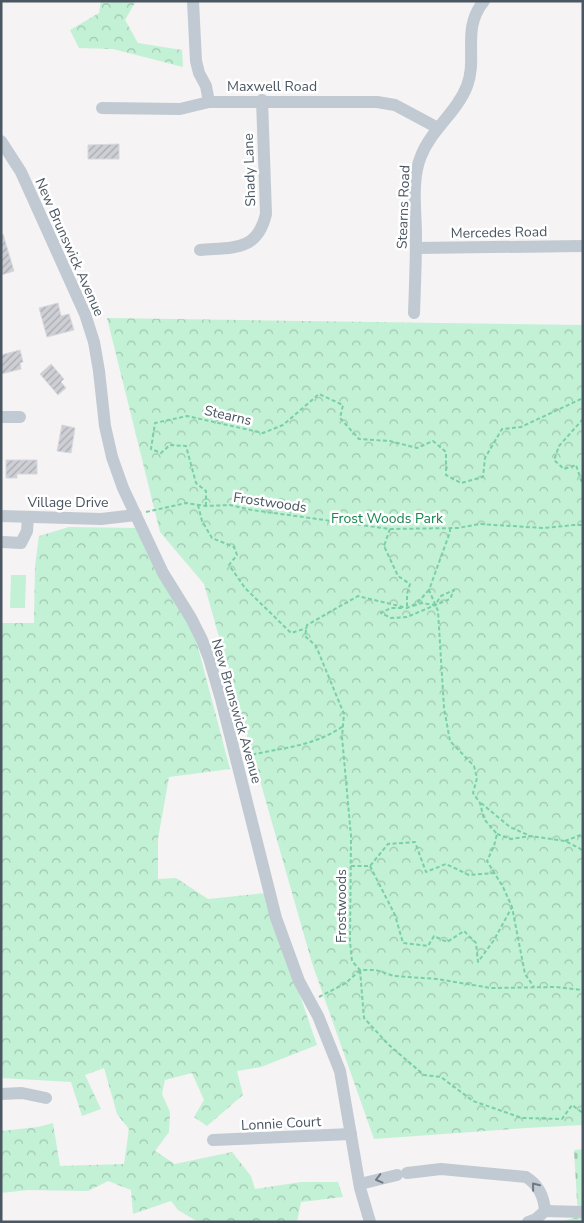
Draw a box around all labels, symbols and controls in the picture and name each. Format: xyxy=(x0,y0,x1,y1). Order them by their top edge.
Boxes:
street label: Maxwell Road xyxy=(227,77,317,96)
street label: Shady Lane xyxy=(239,133,260,207)
street label: Stearns Road xyxy=(393,165,414,249)
street label: New Brunswick Avenue xyxy=(30,175,109,319)
street label: Mercedes Road xyxy=(451,222,547,243)
street label: Stearns xyxy=(202,401,254,430)
street label: Frostwoods xyxy=(232,488,308,517)
street label: Village Drive xyxy=(26,493,109,512)
park label: Frost Woods Park xyxy=(331,509,444,528)
street label: New Brunswick Avenue xyxy=(207,637,266,786)
street label: Frostwoods xyxy=(332,869,351,943)
street label: Lonnie Court xyxy=(240,1112,322,1135)
one-way arrow xyxy=(374,1173,383,1184)
one-way arrow xyxy=(532,1183,540,1192)

